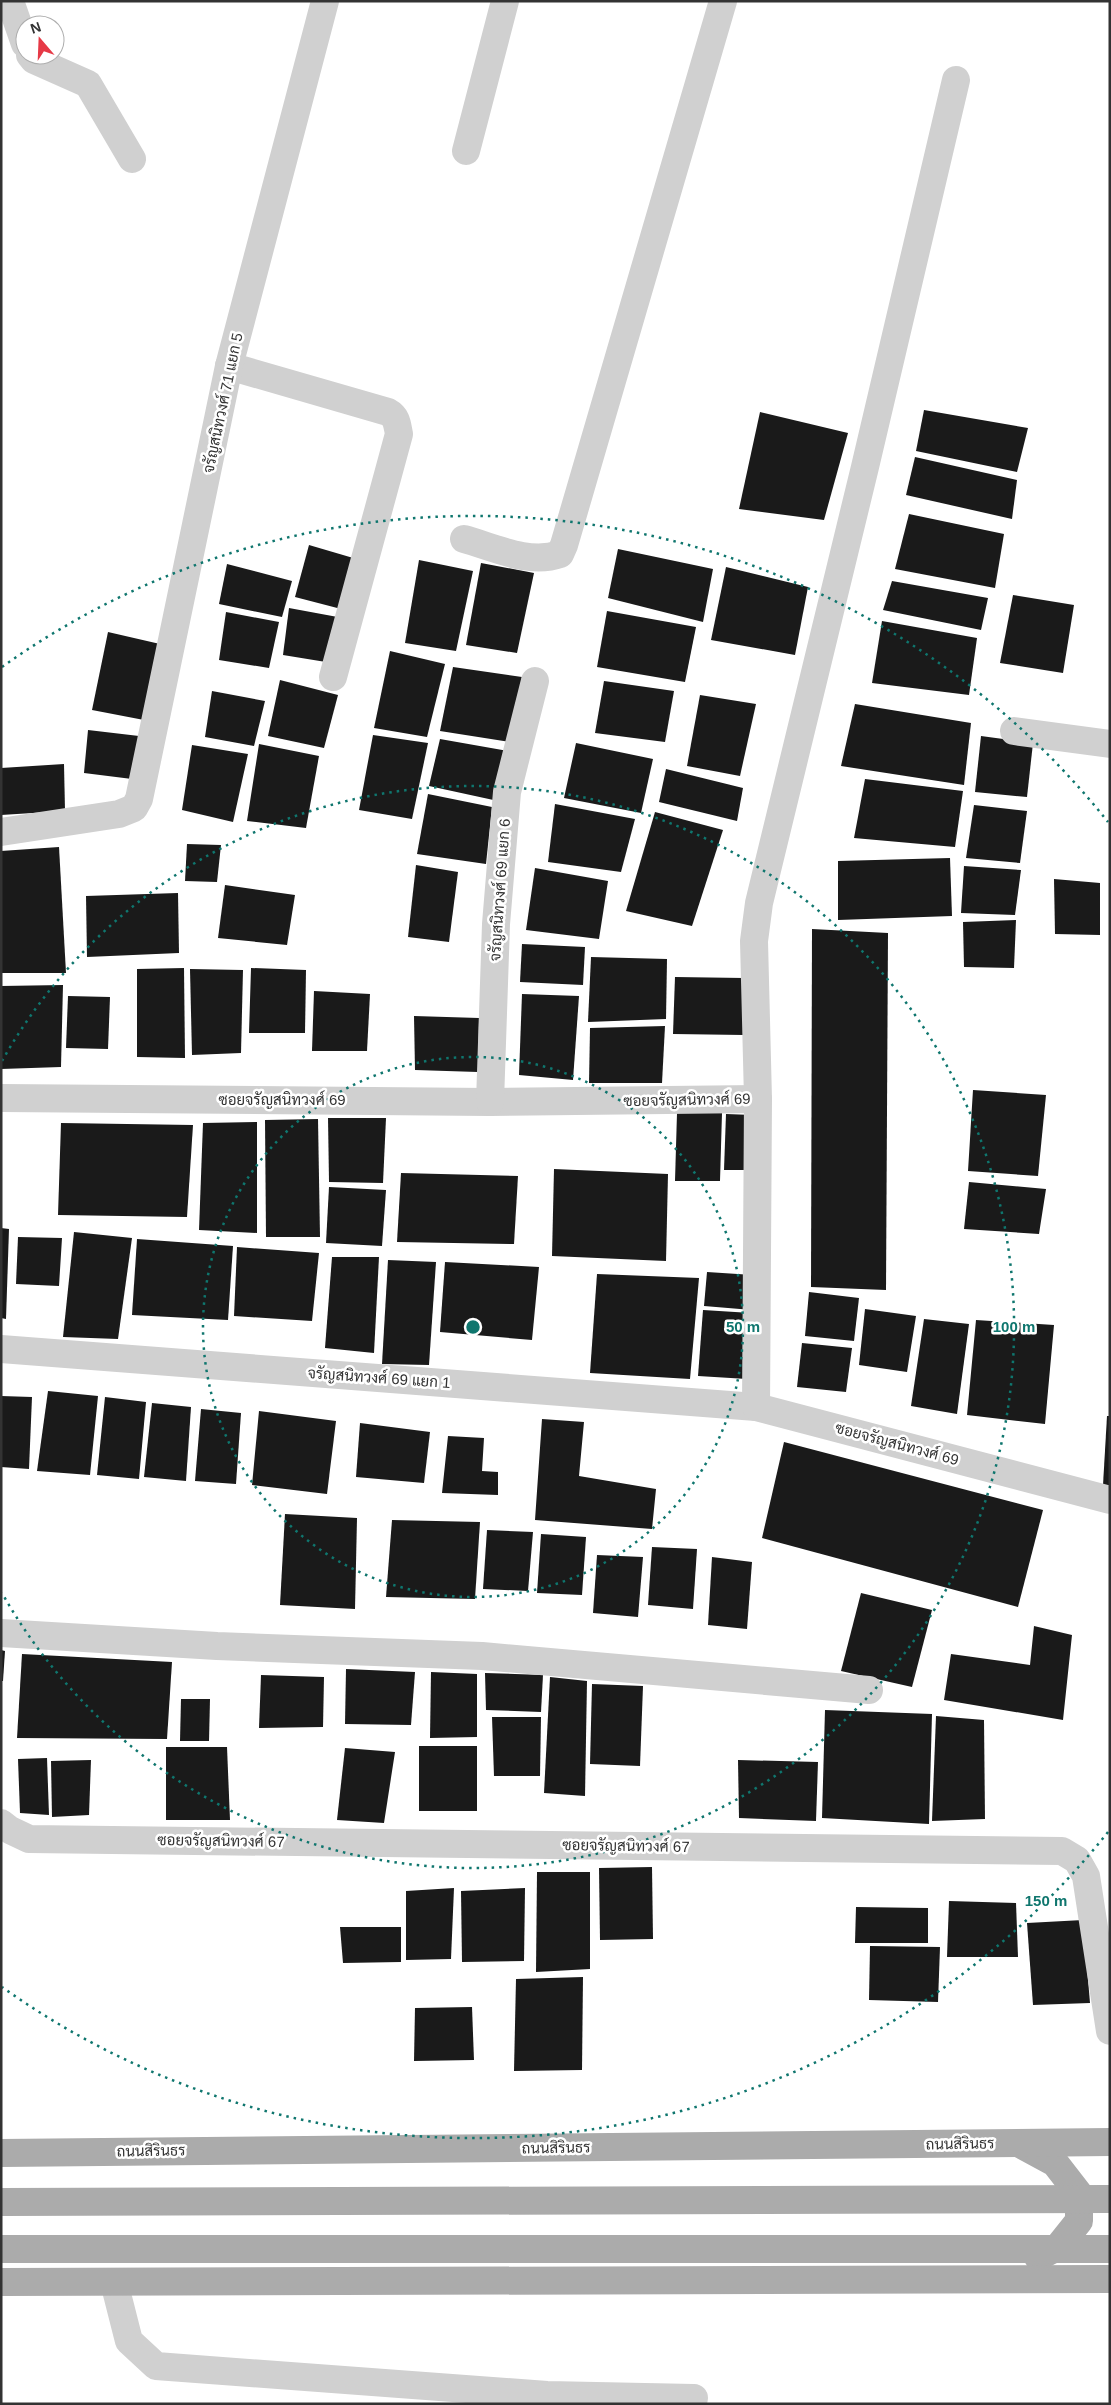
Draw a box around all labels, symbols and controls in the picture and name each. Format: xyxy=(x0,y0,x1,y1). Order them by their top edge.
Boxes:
north arrow xyxy=(15,15,65,65)
text: N xyxy=(28,18,43,37)
street label: จรัญสนิทวงศ์ 71 แยก 5 xyxy=(198,331,247,475)
street label: จรัญสนิทวงศ์ 69 แยก 6 xyxy=(485,818,514,962)
street label: ซอยจรัญสนิทวงศ์ 69 xyxy=(623,1089,751,1110)
street label: ซอยจรัญสนิทวงศ์ 69 xyxy=(218,1090,346,1109)
centre of rings xyxy=(464,1318,482,1336)
text: 50 m xyxy=(726,1318,760,1335)
text: 100 m xyxy=(993,1318,1035,1335)
street label: จรัญสนิทวงศ์ 69 แยก 1 xyxy=(307,1363,451,1392)
street label: ซอยจรัญสนิทวงศ์ 69 xyxy=(833,1418,961,1469)
street label: ซอยจรัญสนิทวงศ์ 67 xyxy=(157,1830,285,1851)
street label: ซอยจรัญสนิทวงศ์ 67 xyxy=(562,1835,690,1856)
text: 150 m xyxy=(1025,1892,1067,1909)
street label: ถนนสิรินธร xyxy=(925,2134,995,2153)
street label: ถนนสิรินธร xyxy=(521,2138,591,2157)
street label: ถนนสิรินธร xyxy=(116,2141,186,2160)

